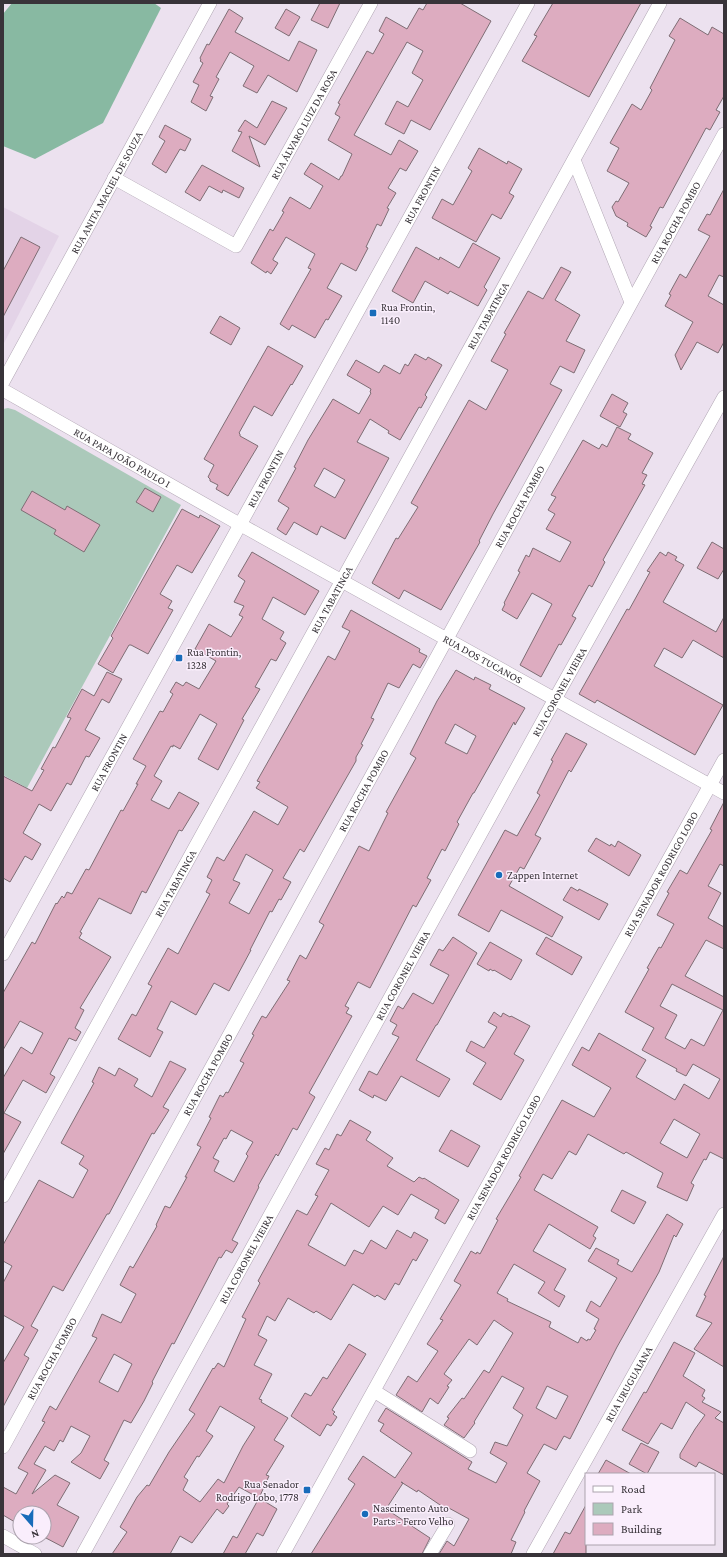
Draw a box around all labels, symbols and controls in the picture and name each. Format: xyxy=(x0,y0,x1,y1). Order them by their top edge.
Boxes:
street label: RUA ÁLVARO LUIZ DA ROSA xyxy=(268,66,339,181)
street label: RUA ANITA MACIEL DE SOUZA xyxy=(68,128,145,256)
street label: RUA FRONTIN xyxy=(401,164,443,226)
street label: RUA ROCHA POMBO xyxy=(648,179,703,266)
street label: RUA TABATINGA xyxy=(465,279,511,351)
place label: Rua Frontin, 1140 xyxy=(381,301,435,326)
marker: Rua Frontin, 1140 xyxy=(368,308,378,318)
street label: RUA PAPA JOÃO PAULO I xyxy=(72,425,173,490)
street label: RUA FRONTIN xyxy=(245,448,286,509)
street label: RUA ROCHA POMBO xyxy=(492,463,547,550)
street label: RUA TABATINGA xyxy=(308,563,355,635)
street label: RUA DOS TUCANOS xyxy=(441,632,524,686)
street label: RUA CORONEL VIEIRA xyxy=(530,644,589,738)
place label: Rua Frontin, 1328 xyxy=(187,646,241,671)
marker: Rua Frontin, 1328 xyxy=(174,653,184,663)
street label: RUA FRONTIN xyxy=(88,731,130,793)
street label: RUA ROCHA POMBO xyxy=(336,747,391,834)
street label: RUA SENADOR RODRIGO LOBO xyxy=(621,809,700,939)
street label: RUA TABATINGA xyxy=(152,847,199,919)
place label: Zappen Internet xyxy=(507,869,578,882)
marker: Zappen Internet xyxy=(494,870,504,880)
street label: RUA CORONEL VIEIRA xyxy=(373,928,432,1022)
street label: RUA ROCHA POMBO xyxy=(180,1031,235,1118)
street label: RUA SENADOR RODRIGO LOBO xyxy=(464,1092,543,1222)
street label: RUA CORONEL VIEIRA xyxy=(216,1212,276,1306)
street label: RUA ROCHA POMBO xyxy=(24,1315,79,1402)
street label: RUA URUGUAIANA xyxy=(603,1343,655,1424)
legend xyxy=(585,1473,715,1545)
place label: Rua Senador Rodrigo Lobo, 1778 xyxy=(216,1478,299,1504)
text: Road xyxy=(621,1482,646,1496)
marker: Rua Senador Rodrigo Lobo, 1778 xyxy=(302,1485,312,1495)
place label: Nascimento Auto Parts - Ferro Velho xyxy=(373,1502,454,1527)
text: Park xyxy=(621,1502,643,1516)
north arrow xyxy=(12,1505,52,1545)
marker: Nascimento Auto Parts - Ferro Velho xyxy=(360,1509,370,1519)
text: Building xyxy=(621,1522,662,1536)
text: N xyxy=(29,1527,41,1541)

